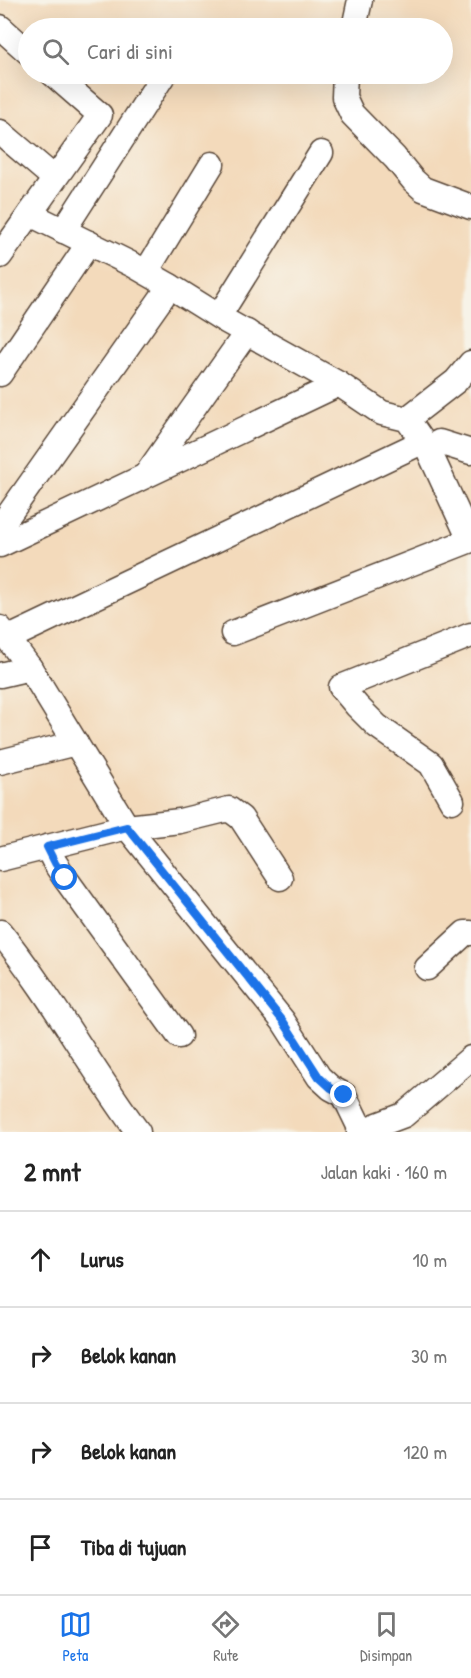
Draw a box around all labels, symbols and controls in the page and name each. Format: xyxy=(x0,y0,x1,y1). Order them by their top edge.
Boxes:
search box xyxy=(18,18,453,84)
icon: search xyxy=(39,35,72,68)
text: Cari di sini xyxy=(87,36,173,66)
route start xyxy=(51,864,77,890)
route end xyxy=(330,1081,356,1107)
text: 2 mnt xyxy=(24,1154,81,1189)
text: Jalan kaki · 160 m xyxy=(320,1158,447,1185)
icon: ahead xyxy=(24,1243,57,1276)
text: Lurus xyxy=(81,1244,124,1274)
text: 10 m xyxy=(413,1246,447,1273)
icon: right xyxy=(24,1339,57,1372)
text: Belok kanan xyxy=(81,1340,176,1370)
text: 30 m xyxy=(411,1342,447,1369)
icon: right xyxy=(24,1435,57,1468)
text: Belok kanan xyxy=(81,1436,176,1466)
text: 120 m xyxy=(403,1438,447,1465)
icon: arrive xyxy=(24,1531,57,1564)
text: Tiba di tujuan xyxy=(81,1532,186,1562)
tab: Peta xyxy=(59,1608,92,1666)
tab: Rute xyxy=(209,1608,242,1666)
tab: Disimpan xyxy=(360,1608,412,1666)

